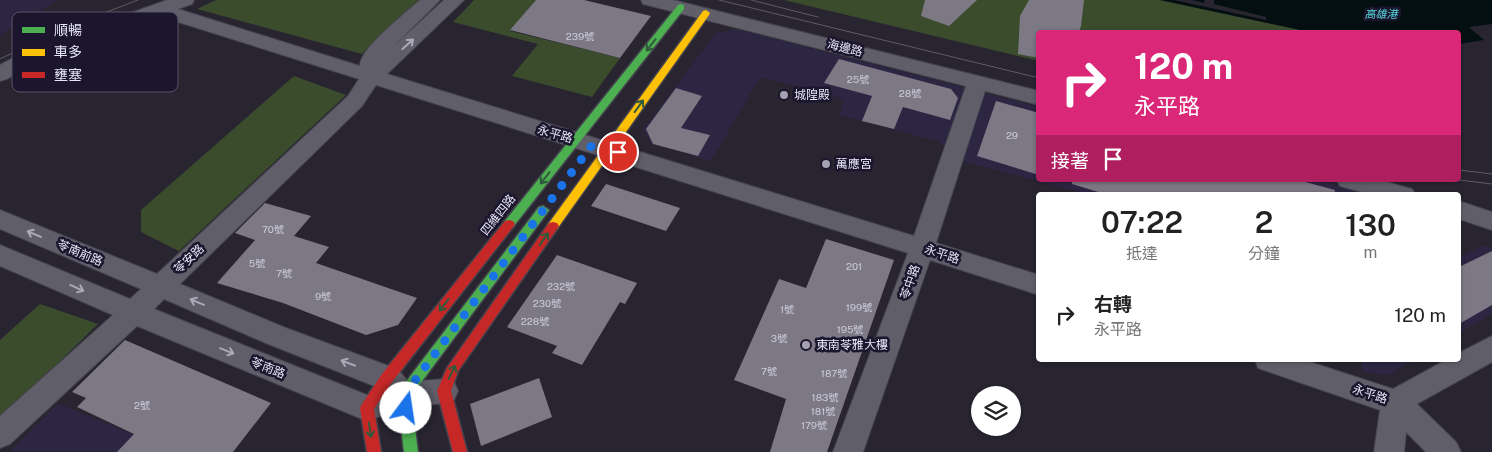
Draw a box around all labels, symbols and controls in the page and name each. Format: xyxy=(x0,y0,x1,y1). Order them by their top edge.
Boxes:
water label: 高雄港 xyxy=(1365,8,1399,20)
legend xyxy=(12,12,178,92)
text: 順暢 xyxy=(54,22,82,38)
house number: 239號 xyxy=(566,30,594,42)
street label: 海邊路 xyxy=(826,37,864,59)
one-way arrow xyxy=(402,38,414,50)
one-way arrow xyxy=(645,39,656,52)
text: 車多 xyxy=(54,44,82,60)
text: 120 m xyxy=(1134,46,1233,87)
icon: right xyxy=(1051,50,1116,115)
text: 壅塞 xyxy=(54,67,82,83)
house number: 25號 xyxy=(847,73,869,85)
house number: 28號 xyxy=(899,87,921,99)
place label: 城隍殿 xyxy=(794,88,830,102)
marker: 城隍殿 xyxy=(778,89,790,101)
text: 永平路 xyxy=(1134,93,1200,119)
one-way arrow xyxy=(633,100,644,113)
street label: 永平路 xyxy=(536,122,574,146)
house number: 29 xyxy=(1006,129,1018,141)
pin xyxy=(597,131,639,173)
icon: arrive xyxy=(604,138,632,166)
icon: arrive xyxy=(1099,145,1127,173)
text: 接著 xyxy=(1051,150,1089,172)
place label: 萬應宮 xyxy=(836,157,872,171)
marker: 萬應宮 xyxy=(820,158,832,170)
one-way arrow xyxy=(540,171,551,184)
street label: 四維四路 xyxy=(478,192,518,238)
text: 07:22 xyxy=(1101,204,1183,240)
text: 2 xyxy=(1255,204,1273,240)
text: 130 xyxy=(1345,207,1396,243)
house number: 70號 xyxy=(262,223,284,235)
one-way arrow xyxy=(27,228,42,238)
one-way arrow xyxy=(539,232,549,246)
street label: 苓南前路 xyxy=(55,237,105,269)
street label: 苓安路 xyxy=(171,242,207,276)
street label: 永平路 xyxy=(923,242,961,266)
text: m xyxy=(1364,243,1377,262)
text: 抵達 xyxy=(1126,244,1158,263)
text: 分鐘 xyxy=(1248,244,1280,263)
house number: 5號 xyxy=(249,257,265,269)
house number: 201 xyxy=(846,260,862,272)
street label: 苓中路 xyxy=(898,263,922,301)
house number: 7號 xyxy=(276,267,292,279)
house number: 232號 xyxy=(547,280,575,292)
one-way arrow xyxy=(69,284,84,294)
house number: 9號 xyxy=(315,290,331,302)
text: 右轉 xyxy=(1094,293,1132,315)
one-way arrow xyxy=(190,297,205,307)
house number: 230號 xyxy=(533,297,561,309)
one-way arrow xyxy=(439,298,450,311)
house number: 199號 xyxy=(846,301,872,313)
icon: right xyxy=(1051,301,1079,329)
house number: 1號 xyxy=(780,303,794,315)
text: 120 m xyxy=(1394,304,1446,326)
house number: 228號 xyxy=(521,315,549,327)
text: 永平路 xyxy=(1094,320,1142,339)
house number: 195號 xyxy=(837,323,863,335)
house number: 3號 xyxy=(771,332,787,344)
place label: 東南苓雅大樓 xyxy=(816,338,888,352)
marker: 東南苓雅大樓 xyxy=(800,339,812,351)
one-way arrow xyxy=(219,347,234,356)
street label: 苓南路 xyxy=(249,355,287,381)
one-way arrow xyxy=(341,358,356,367)
one-way arrow xyxy=(448,365,457,380)
house number: 7號 xyxy=(761,365,777,377)
house number: 187號 xyxy=(821,367,847,379)
position arrow xyxy=(379,381,431,433)
street label: 永平路 xyxy=(1351,382,1389,406)
map controls xyxy=(971,386,1021,436)
button: layers xyxy=(971,386,1021,436)
house number: 183號 xyxy=(812,391,838,403)
house number: 2號 xyxy=(134,399,150,411)
house number: 181號 xyxy=(811,405,835,417)
house number: 179號 xyxy=(801,419,827,431)
one-way arrow xyxy=(366,421,376,437)

